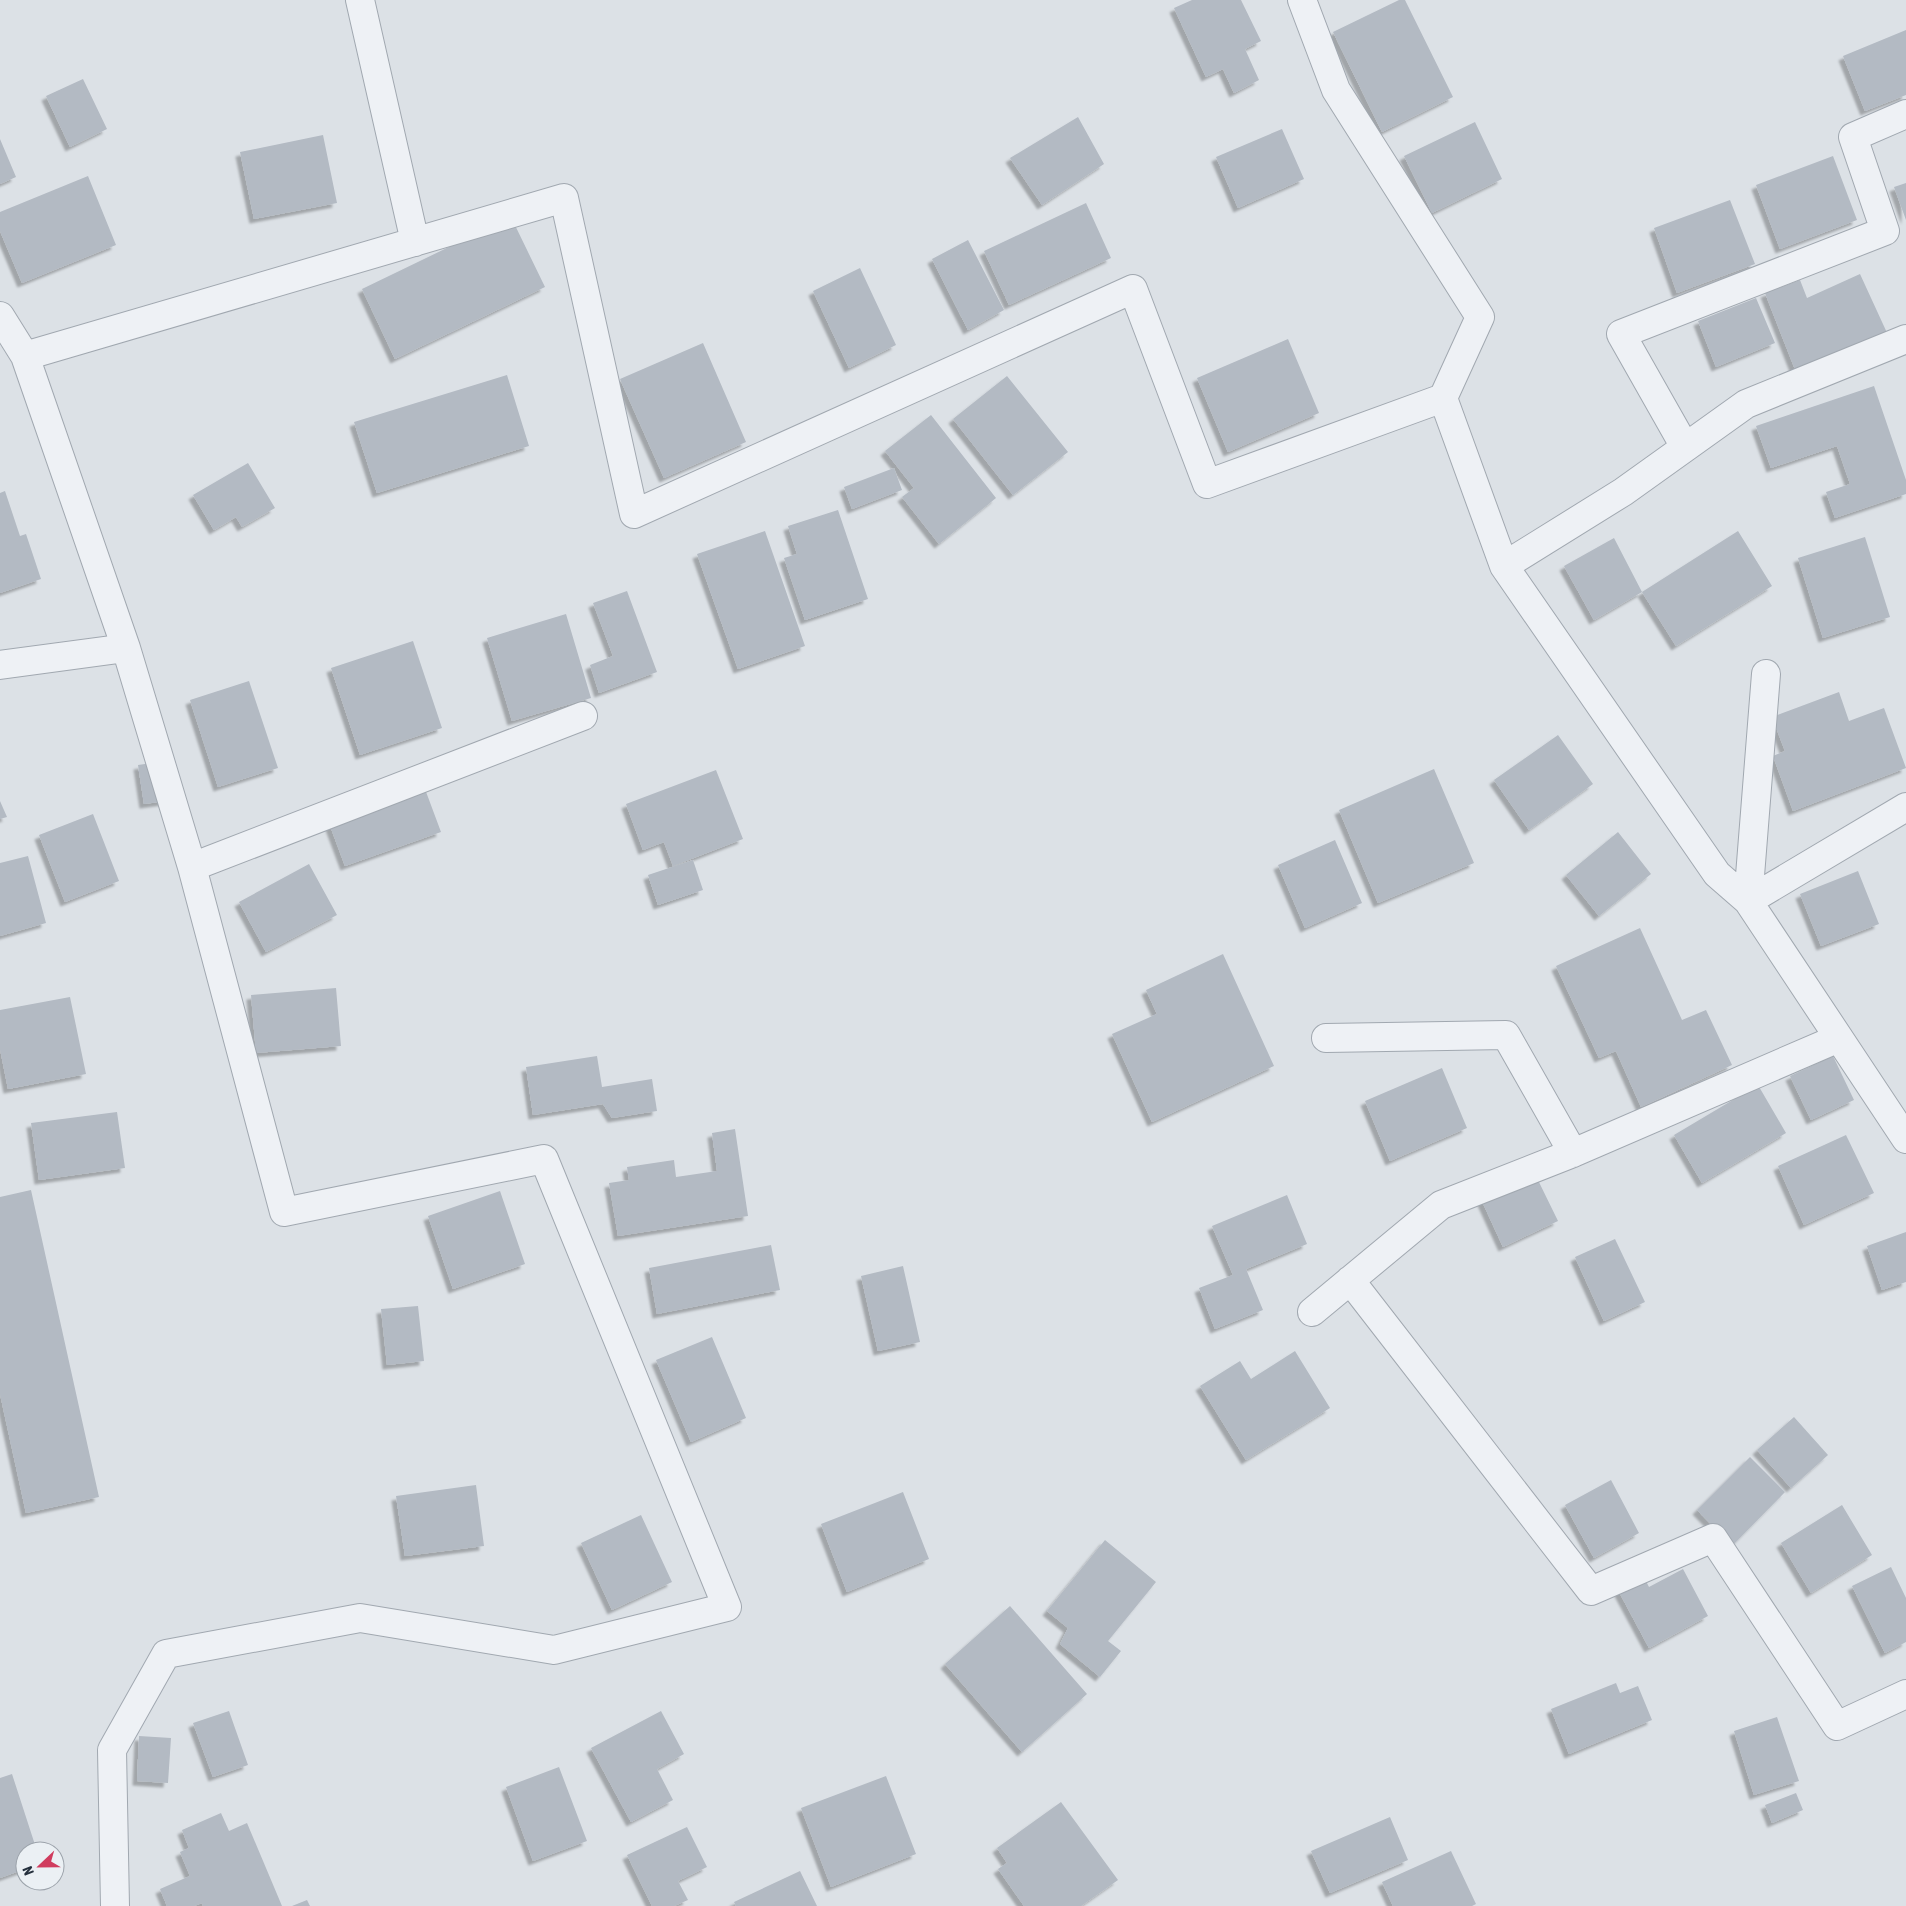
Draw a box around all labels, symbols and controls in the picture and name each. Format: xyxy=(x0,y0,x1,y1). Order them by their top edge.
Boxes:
north arrow xyxy=(15,1841,65,1891)
text: N xyxy=(19,1864,37,1878)

